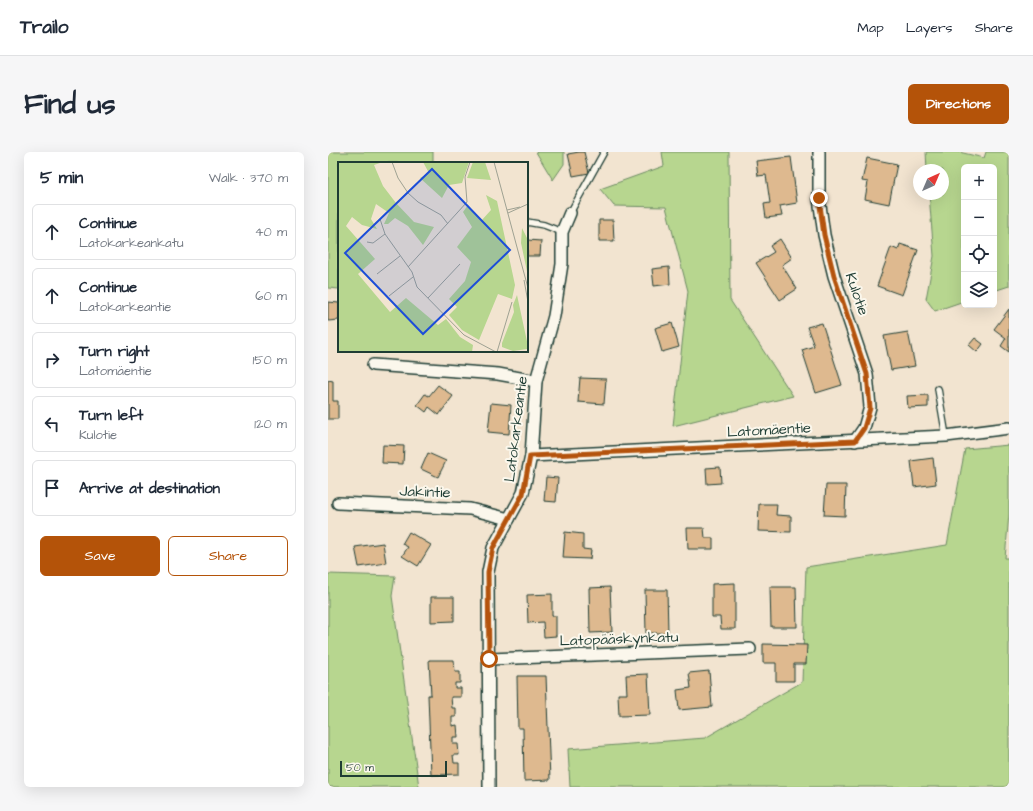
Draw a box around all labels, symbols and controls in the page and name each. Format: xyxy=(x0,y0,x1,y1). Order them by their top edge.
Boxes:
text: Trailo xyxy=(20,14,69,41)
text: Map xyxy=(857,18,884,38)
text: Layers xyxy=(906,18,953,38)
text: Share xyxy=(975,18,1013,38)
button: Directions xyxy=(908,84,1009,124)
text: Find us xyxy=(24,85,115,124)
inset map xyxy=(338,162,528,352)
north arrow xyxy=(913,164,949,200)
map controls xyxy=(961,164,997,308)
button: + xyxy=(961,164,997,200)
text: 5 min xyxy=(40,166,83,190)
text: Walk · 370 m xyxy=(209,169,288,187)
route end xyxy=(810,189,828,207)
button: − xyxy=(961,200,997,236)
text: Continue xyxy=(79,213,137,234)
icon: ahead xyxy=(41,221,63,243)
text: 40 m xyxy=(255,223,287,241)
text: Latokarkeankatu xyxy=(79,234,184,252)
button: locate xyxy=(961,236,997,272)
street label: Kulotie xyxy=(840,270,874,318)
button: layers xyxy=(961,272,997,308)
text: Continue xyxy=(79,277,137,298)
icon: ahead xyxy=(41,285,63,307)
text: 60 m xyxy=(255,287,287,305)
text: Latokarkeantie xyxy=(79,298,171,316)
text: Turn right xyxy=(79,341,150,362)
icon: right xyxy=(41,349,63,371)
text: 150 m xyxy=(253,351,287,369)
text: Latomäentie xyxy=(79,362,152,380)
street label: Latokarkeantie xyxy=(499,375,533,483)
text: Turn left xyxy=(79,405,143,426)
icon: left xyxy=(41,413,63,435)
text: 120 m xyxy=(254,415,287,433)
street label: Latomäentie xyxy=(727,417,811,443)
text: Kulotie xyxy=(79,426,117,444)
icon: arrive xyxy=(41,477,63,499)
text: Arrive at destination xyxy=(79,478,220,499)
street label: Jakintie xyxy=(399,481,451,503)
button: Save xyxy=(40,536,160,576)
button: Share xyxy=(168,536,288,576)
street label: Latopääskynkatu xyxy=(559,626,679,653)
route start xyxy=(480,650,498,668)
scale bar xyxy=(340,759,447,778)
text: 50 m xyxy=(346,760,374,775)

